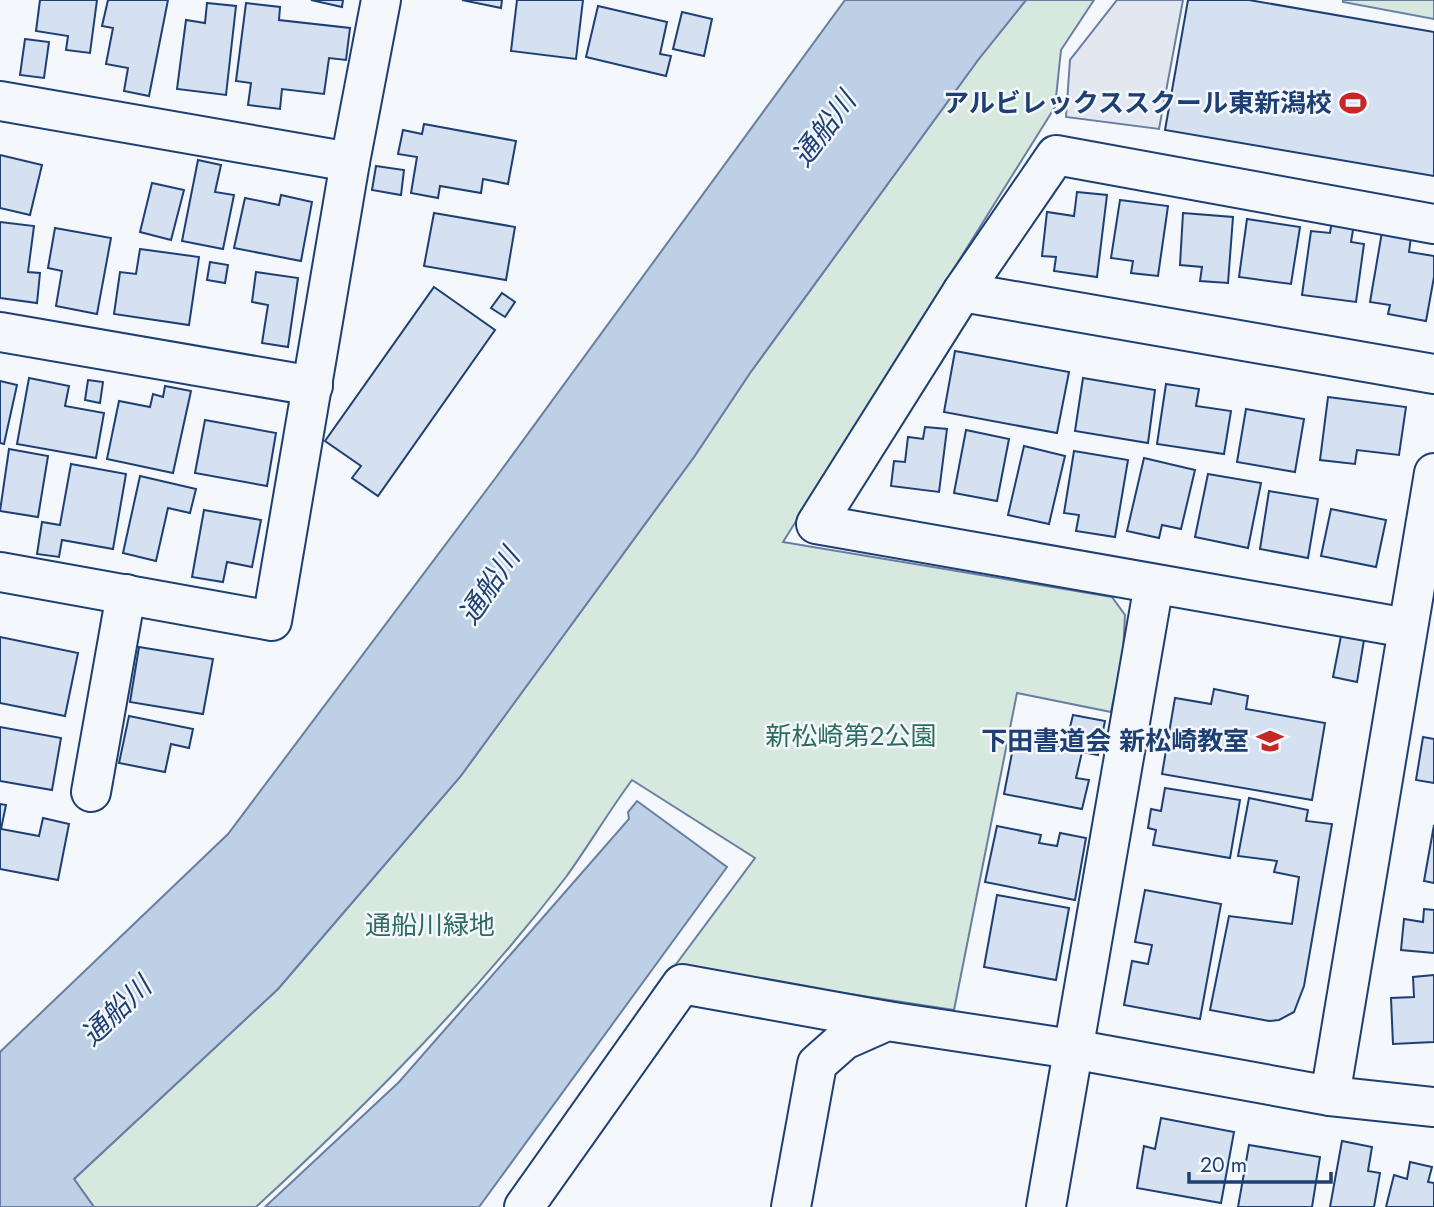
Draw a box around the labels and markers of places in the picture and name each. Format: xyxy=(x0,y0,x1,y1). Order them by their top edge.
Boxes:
place label: アルビレックススクール東新潟校 xyxy=(943,84,1332,122)
sports icon: アルビレックススクール東新潟校 xyxy=(1338,88,1368,118)
place label: 下田書道会 新松崎教室 xyxy=(981,722,1249,760)
school or university icon: 下田書道会 新松崎教室 xyxy=(1255,726,1285,756)

